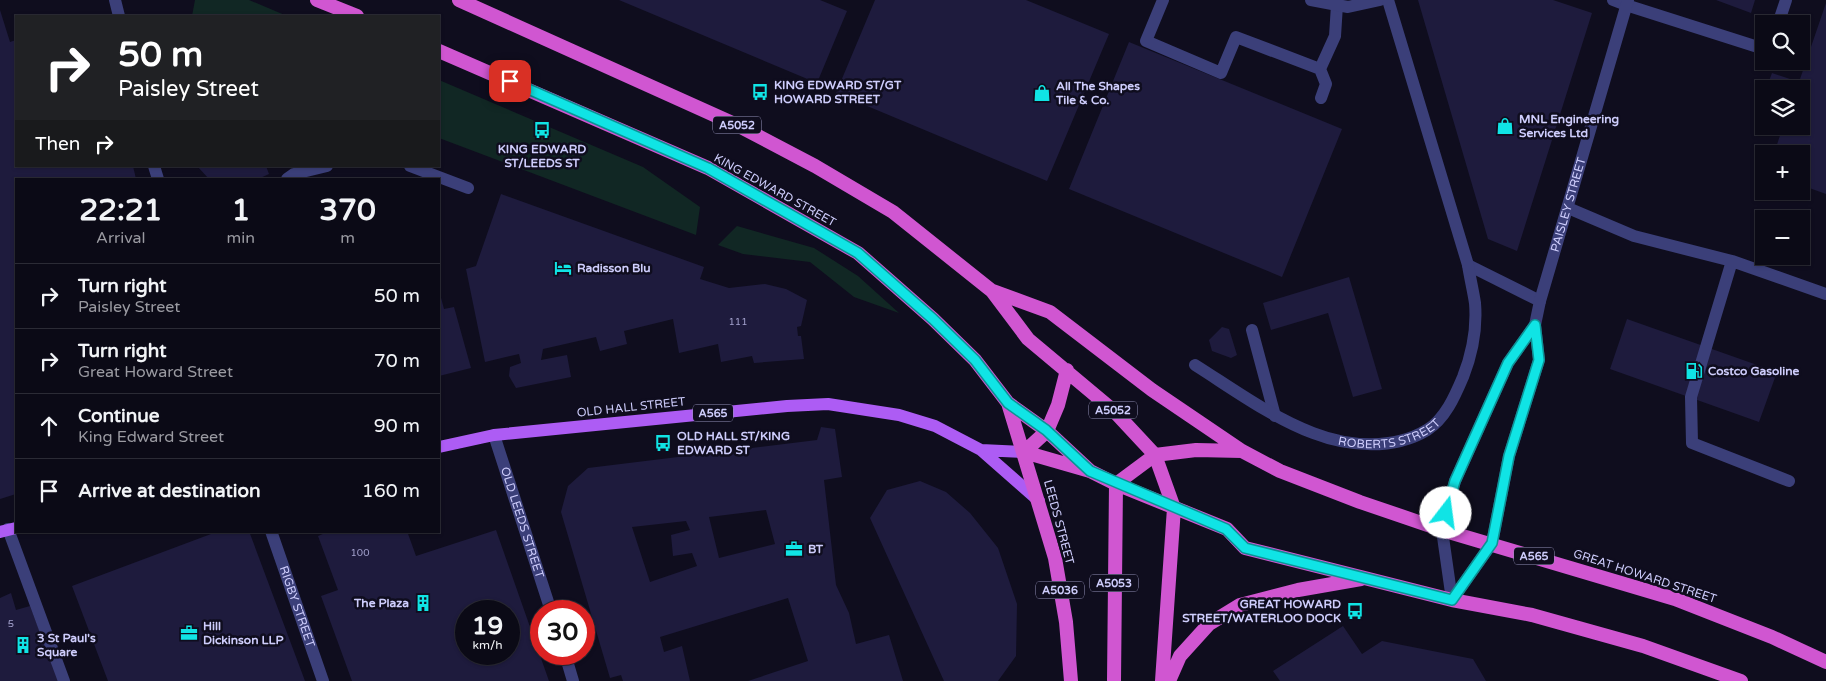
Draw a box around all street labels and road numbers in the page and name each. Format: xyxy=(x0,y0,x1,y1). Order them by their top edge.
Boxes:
road number: A5052 xyxy=(713,116,761,134)
street label: KING EDWARD STREET xyxy=(712,151,839,230)
street label: PAISLEY STREET xyxy=(1548,155,1589,254)
street label: OLD HALL STREET xyxy=(576,394,687,420)
road number: A5052 xyxy=(1089,402,1137,418)
road number: A565 xyxy=(693,404,733,422)
street label: ROBERTS STREET xyxy=(1337,415,1444,451)
street label: OLD LEEDS STREET xyxy=(498,465,547,581)
street label: LEEDS STREET xyxy=(1041,478,1077,567)
street label: GREAT HOWARD STREET xyxy=(1572,546,1719,606)
road number: A565 xyxy=(1514,548,1554,564)
street label: RIGBY STREET xyxy=(277,564,318,650)
road number: A5053 xyxy=(1090,574,1138,592)
road number: A5036 xyxy=(1036,582,1084,598)

